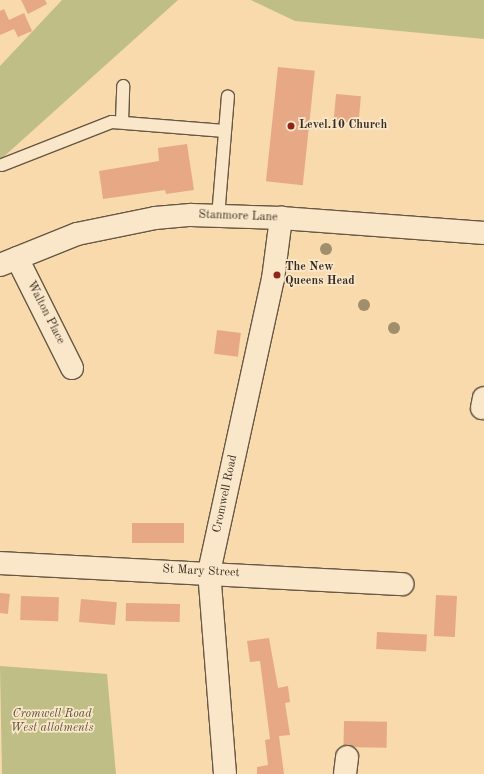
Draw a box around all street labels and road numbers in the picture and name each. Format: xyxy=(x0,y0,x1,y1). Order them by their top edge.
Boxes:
street label: Stanmore Lane xyxy=(198,208,278,226)
street label: Walton Place xyxy=(23,279,67,347)
street label: Cromwell Road xyxy=(211,454,241,534)
street label: St Mary Street xyxy=(162,563,240,581)

